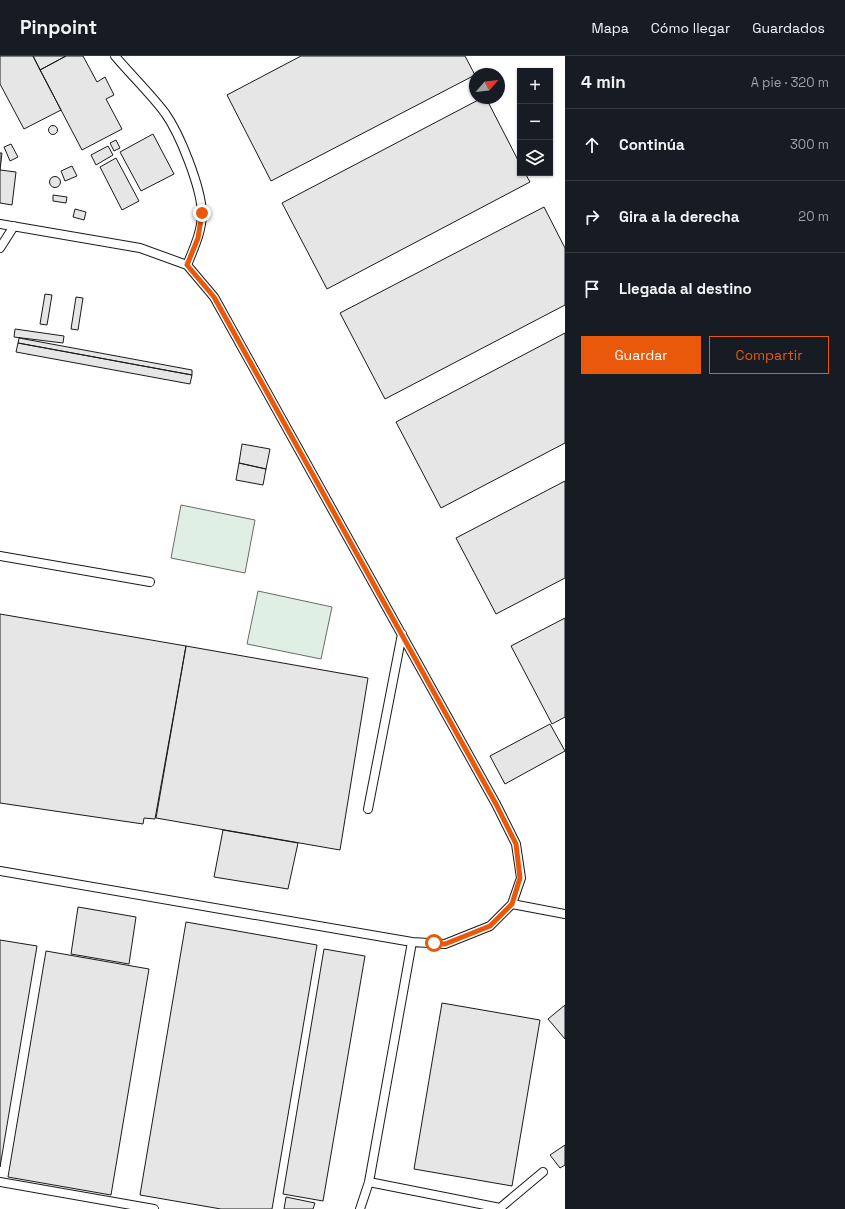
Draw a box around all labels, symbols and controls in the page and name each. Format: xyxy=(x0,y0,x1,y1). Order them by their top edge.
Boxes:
text: Pinpoint xyxy=(20,15,97,40)
text: Mapa xyxy=(592,19,629,37)
text: Cómo llegar xyxy=(651,19,730,37)
text: Guardados xyxy=(752,19,825,37)
north arrow xyxy=(469,68,505,104)
map controls xyxy=(517,68,553,176)
button: + xyxy=(517,68,553,104)
text: 4 min xyxy=(581,71,626,93)
text: A pie · 320 m xyxy=(751,74,829,91)
button: − xyxy=(517,104,553,140)
icon: ahead xyxy=(581,134,603,156)
text: Continúa xyxy=(619,135,685,154)
text: 300 m xyxy=(790,136,829,153)
button: layers xyxy=(517,140,553,176)
route end xyxy=(193,204,211,222)
icon: right xyxy=(581,206,603,228)
text: Gira a la derecha xyxy=(619,207,739,226)
text: 20 m xyxy=(798,208,829,225)
icon: arrive xyxy=(581,278,603,300)
text: Llegada al destino xyxy=(619,279,752,298)
button: Guardar xyxy=(581,336,701,374)
button: Compartir xyxy=(709,336,829,374)
route start xyxy=(425,934,443,952)

